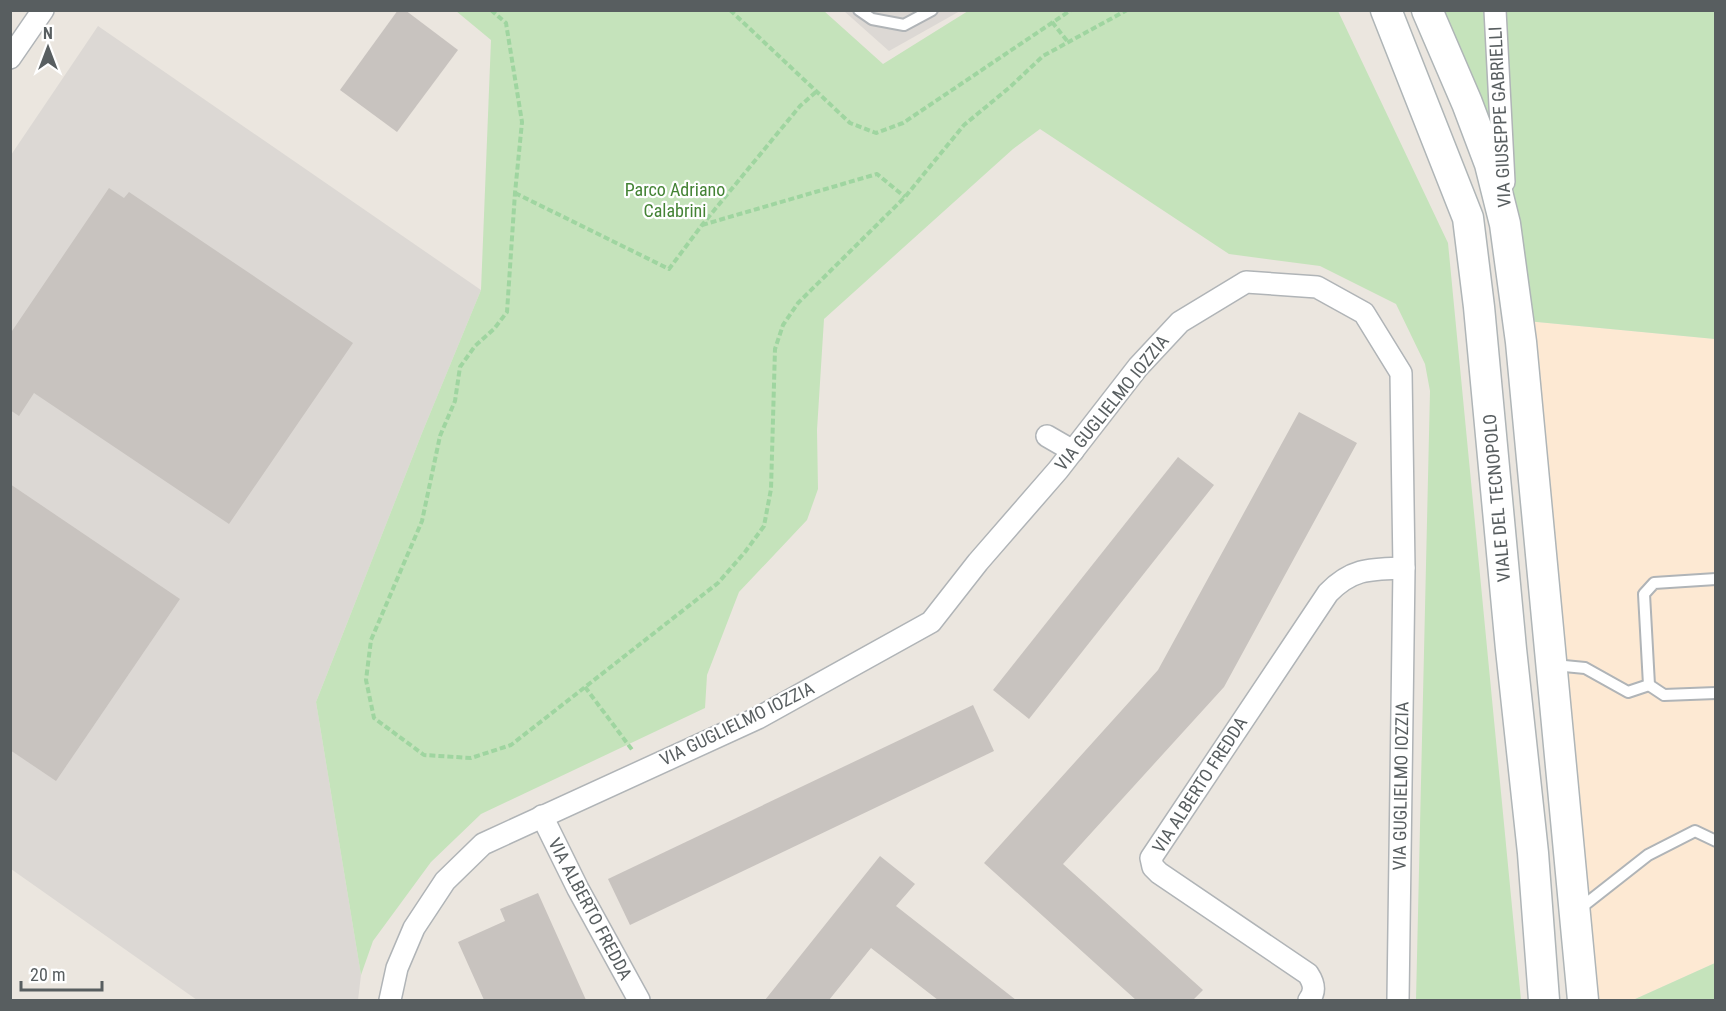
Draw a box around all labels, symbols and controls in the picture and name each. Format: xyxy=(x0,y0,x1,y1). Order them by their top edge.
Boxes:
north arrow xyxy=(18,18,78,78)
text: N xyxy=(43,24,53,43)
street label: VIA GIUSEPPE GABRIELLI xyxy=(1484,26,1515,208)
park label: Parco Adriano Calabrini xyxy=(625,179,725,221)
street label: VIA GUGLIELMO IOZZIA xyxy=(1050,330,1173,475)
street label: VIALE DEL TECNOPOLO xyxy=(1479,413,1514,583)
street label: VIA GUGLIELMO IOZZIA xyxy=(656,677,818,770)
street label: VIA GUGLIELMO IOZZIA xyxy=(1389,701,1412,871)
street label: VIA ALBERTO FREDDA xyxy=(1148,712,1252,857)
street label: VIA ALBERTO FREDDA xyxy=(544,834,637,984)
scale bar xyxy=(21,954,102,992)
text: 20 m xyxy=(30,964,65,985)

